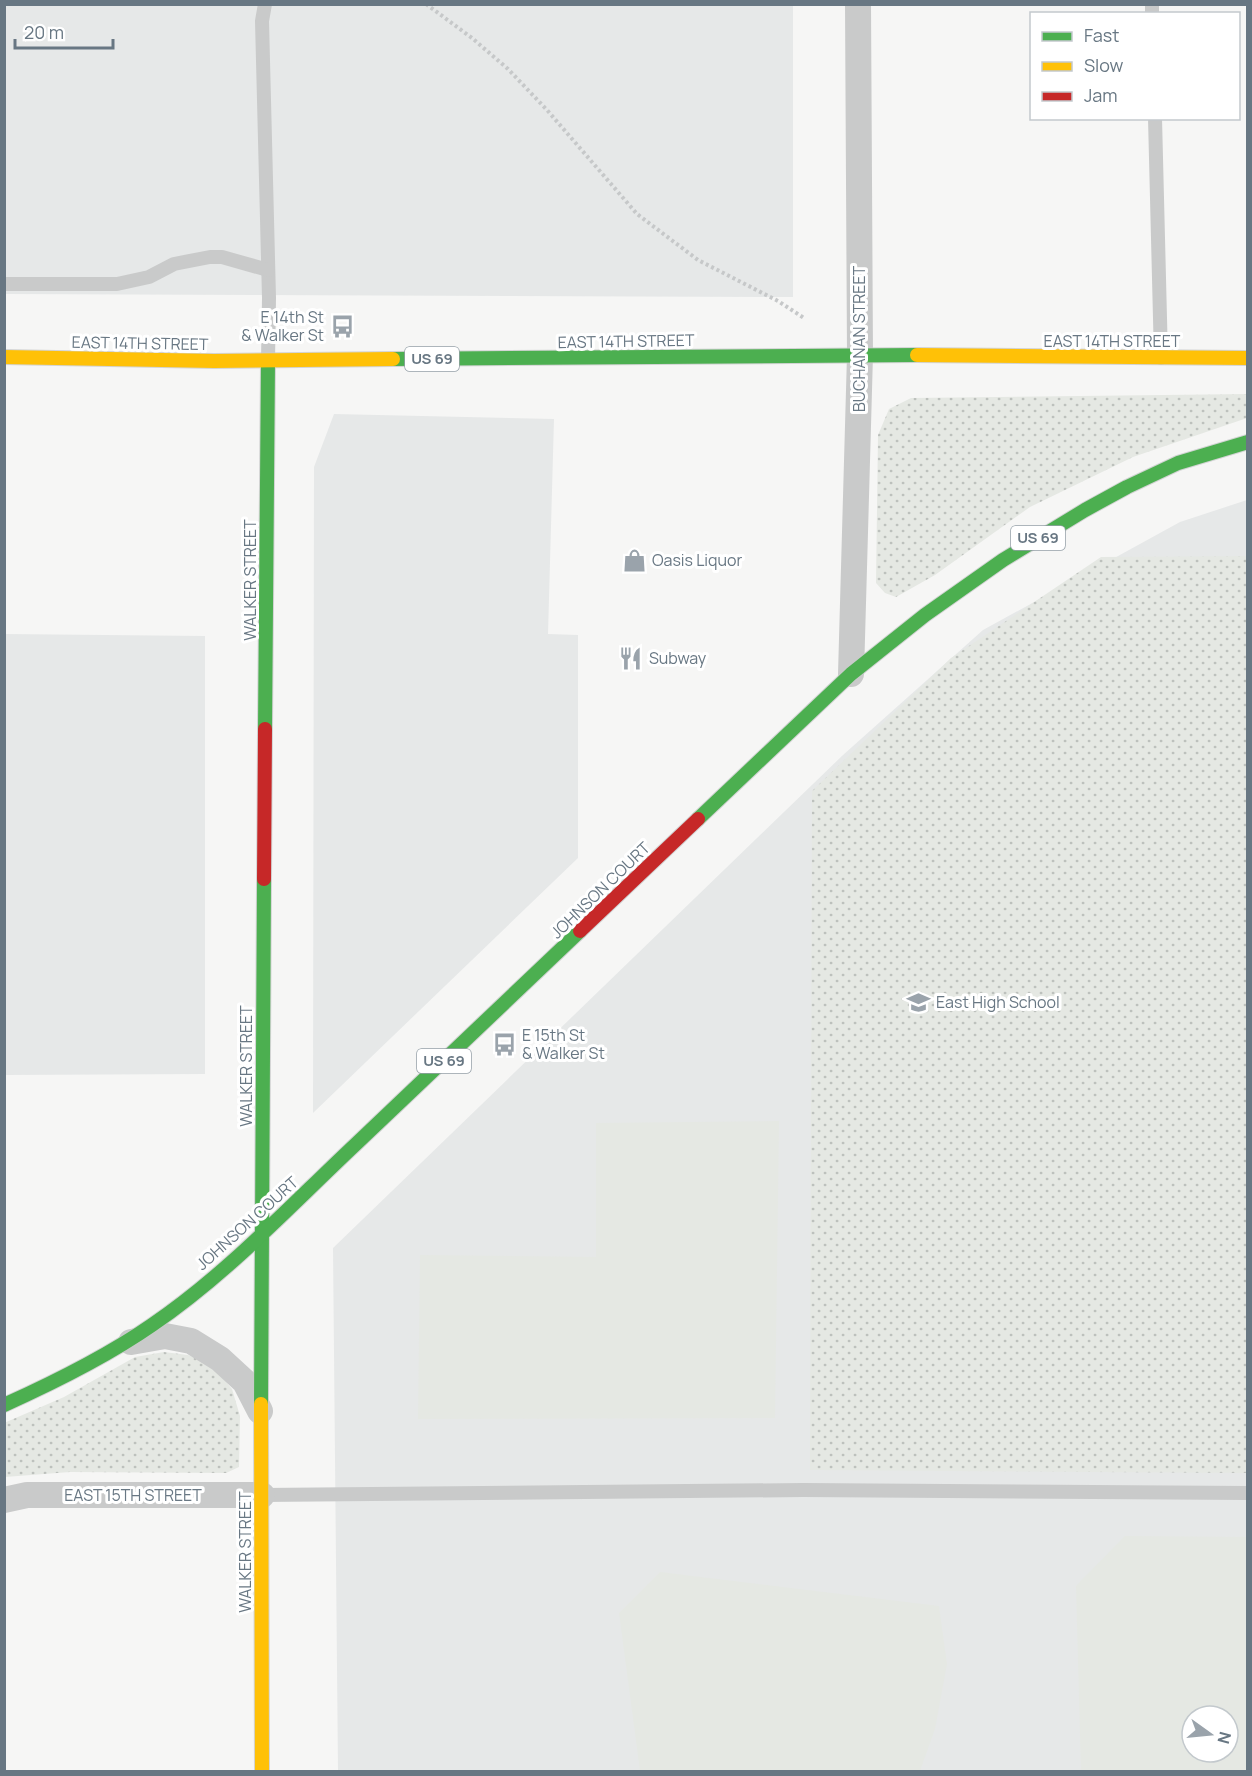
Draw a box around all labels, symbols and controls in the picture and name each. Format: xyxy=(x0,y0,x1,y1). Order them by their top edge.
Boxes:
scale bar xyxy=(15,12,112,50)
legend xyxy=(1030,12,1240,120)
text: 20 m xyxy=(24,20,64,44)
text: Fast xyxy=(1084,23,1119,47)
text: Slow xyxy=(1084,53,1124,77)
text: Jam xyxy=(1084,83,1118,107)
street label: BUCHANAN STREET xyxy=(848,266,870,412)
place label: E 14th St & Walker St xyxy=(241,306,324,346)
bus stop icon: E 14th St & Walker St xyxy=(329,313,355,339)
street label: EAST 14TH STREET xyxy=(557,329,695,353)
street label: EAST 14TH STREET xyxy=(1044,330,1181,352)
street label: EAST 14TH STREET xyxy=(71,331,209,355)
road number: US 69 xyxy=(405,347,459,371)
street label: WALKER STREET xyxy=(239,519,261,641)
road number: US 69 xyxy=(1011,526,1065,550)
shop icon: Oasis Liquor xyxy=(621,547,647,573)
place label: Oasis Liquor xyxy=(652,549,743,571)
restaurant icon: Subway xyxy=(618,645,644,671)
place label: Subway xyxy=(649,647,707,669)
street label: JOHNSON COURT xyxy=(545,836,655,943)
school or university icon: East High School xyxy=(905,989,931,1015)
place label: East High School xyxy=(936,991,1060,1013)
street label: WALKER STREET xyxy=(235,1005,257,1127)
place label: E 15th St & Walker St xyxy=(522,1024,605,1064)
bus stop icon: E 15th St & Walker St xyxy=(491,1031,517,1057)
road number: US 69 xyxy=(417,1049,471,1073)
street label: JOHNSON COURT xyxy=(191,1171,303,1275)
street label: EAST 15TH STREET xyxy=(64,1484,202,1506)
street label: WALKER STREET xyxy=(234,1491,256,1613)
north arrow xyxy=(1180,1704,1240,1764)
text: N xyxy=(1212,1729,1237,1746)

